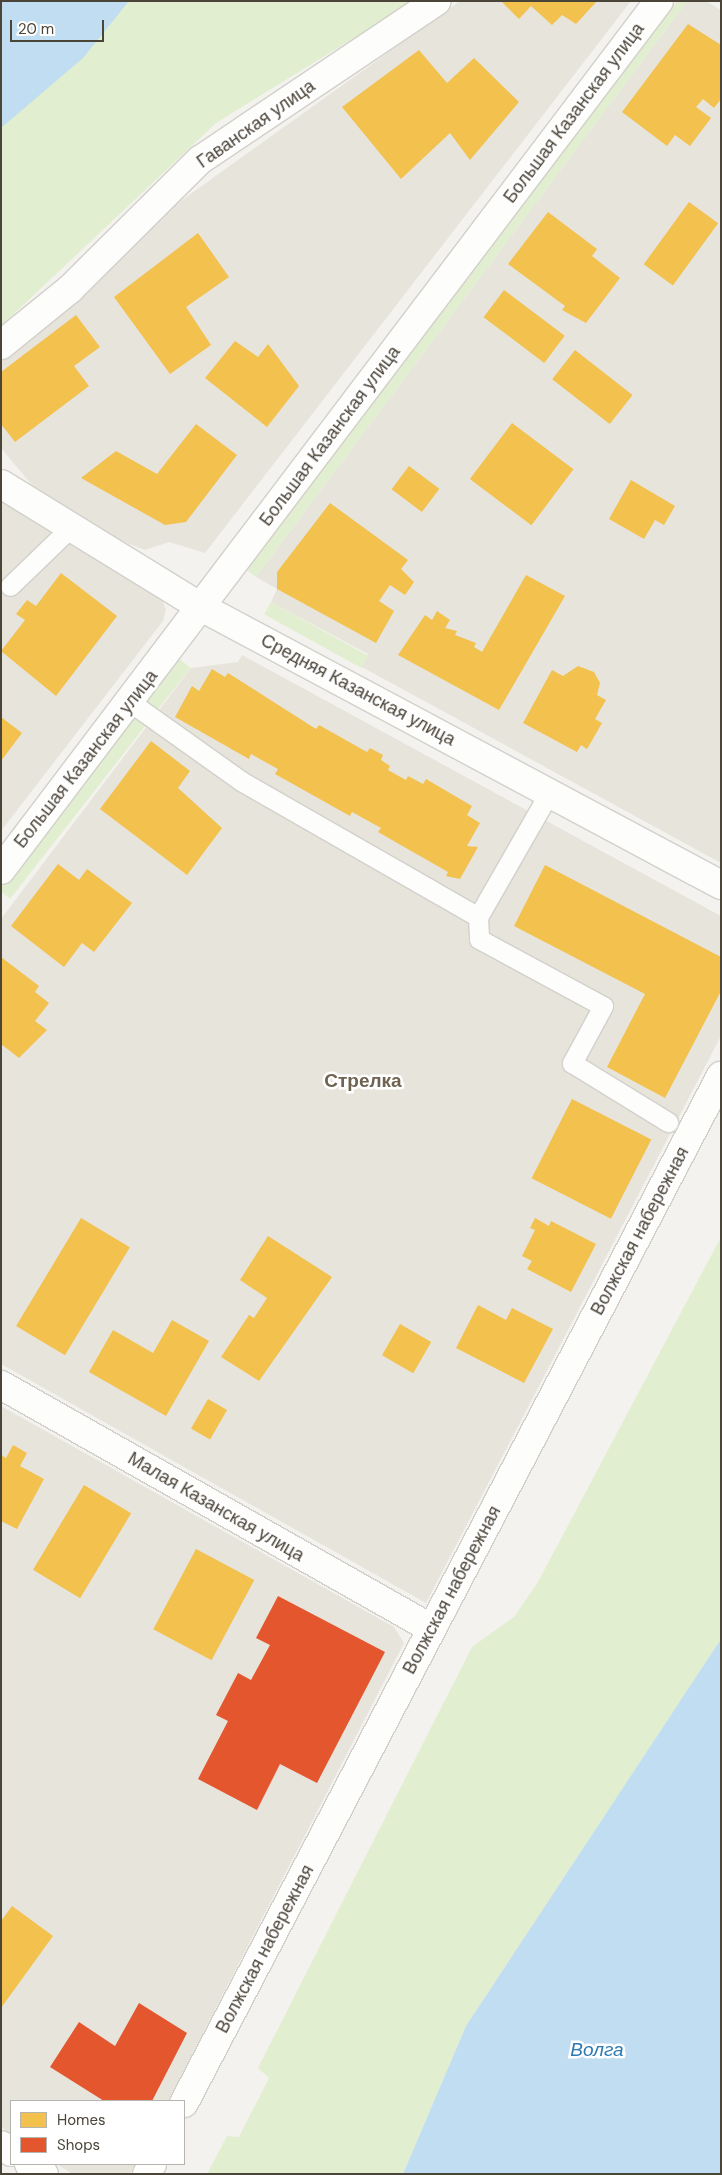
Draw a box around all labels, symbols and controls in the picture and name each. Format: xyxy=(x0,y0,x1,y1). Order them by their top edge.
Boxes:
scale bar xyxy=(12,10,106,42)
text: 20 m xyxy=(18,19,54,39)
street label: Большая Казанская улица xyxy=(499,19,649,207)
street label: Гаванская улица xyxy=(193,75,319,173)
street label: Большая Казанская улица xyxy=(255,342,405,530)
street label: Средняя Казанская улица xyxy=(257,629,459,751)
street label: Большая Казанская улица xyxy=(10,666,162,852)
district label: Стрелка xyxy=(324,1070,402,1092)
street label: Волжская набережная xyxy=(586,1143,694,1319)
street label: Малая Казанская улица xyxy=(124,1448,308,1566)
street label: Волжская набережная xyxy=(398,1502,506,1678)
street label: Волжская набережная xyxy=(211,1861,319,2037)
water label: Волга xyxy=(570,2039,624,2061)
legend xyxy=(10,2100,185,2165)
text: Homes xyxy=(57,2110,106,2130)
text: Shops xyxy=(57,2135,100,2155)

